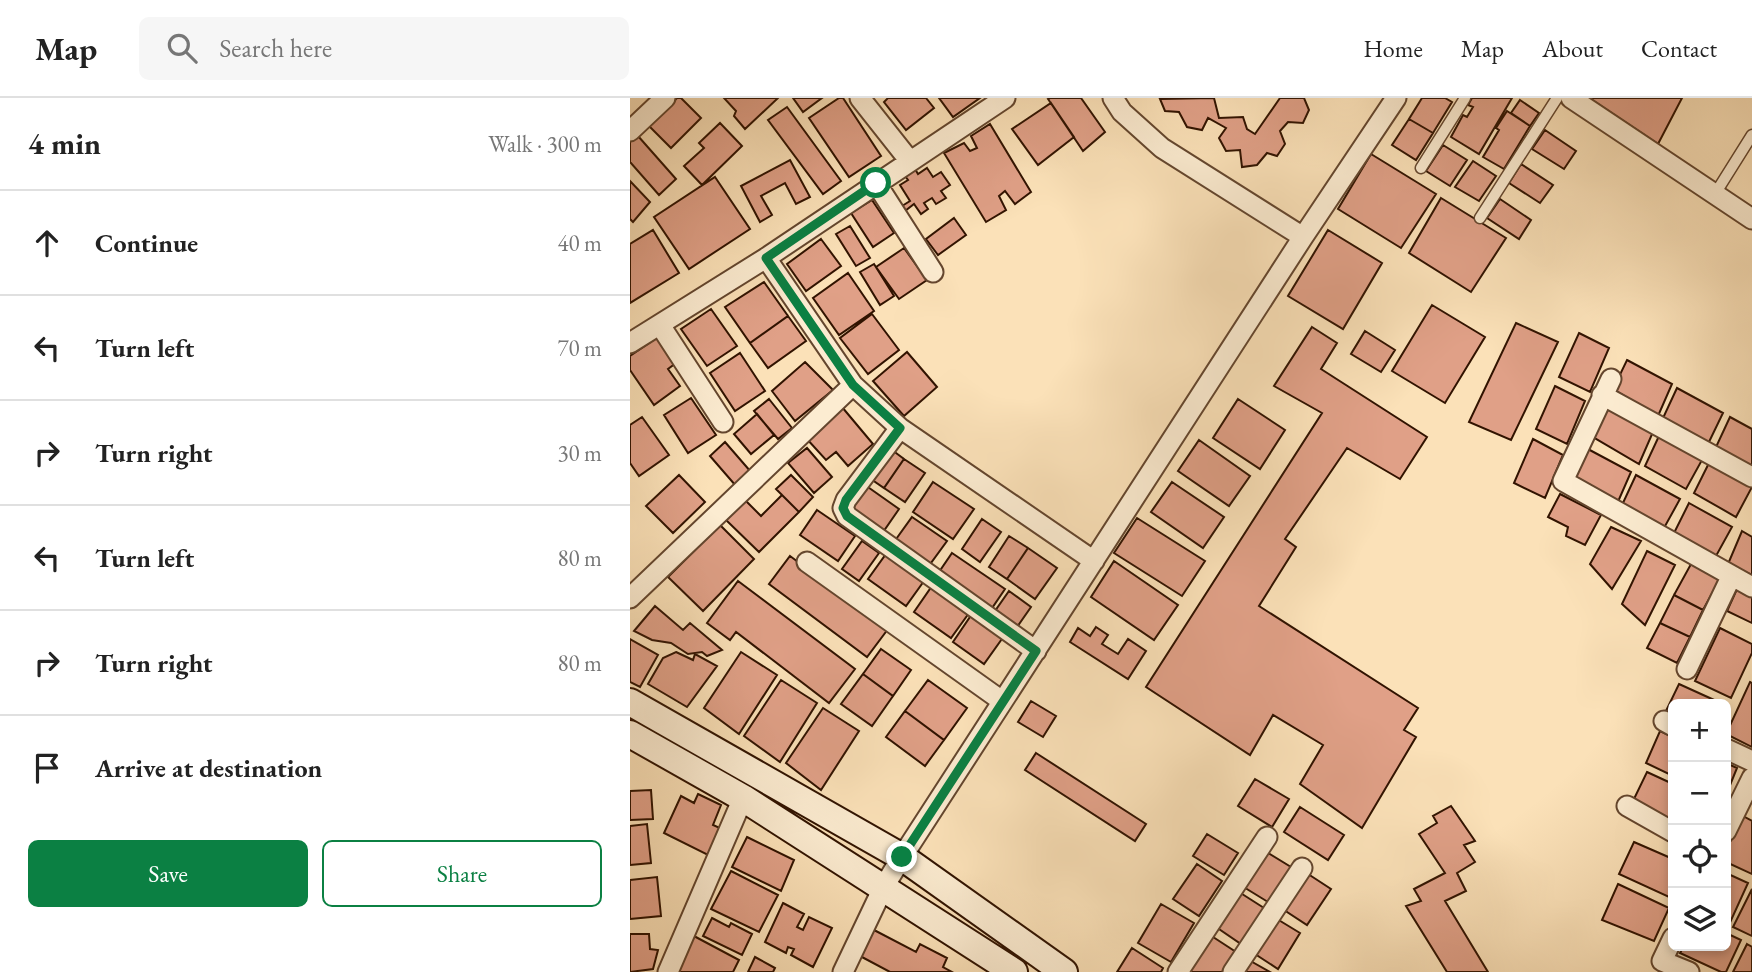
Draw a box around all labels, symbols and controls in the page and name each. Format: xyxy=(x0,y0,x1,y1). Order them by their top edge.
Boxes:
search box xyxy=(139,17,629,80)
text: Map xyxy=(35,27,97,70)
icon: search xyxy=(163,29,201,67)
text: Search here xyxy=(219,31,332,65)
text: Home xyxy=(1363,33,1423,64)
text: Map xyxy=(1461,33,1504,64)
text: About xyxy=(1542,33,1603,64)
text: Contact xyxy=(1641,33,1717,64)
text: 4 min xyxy=(28,124,101,163)
text: Walk · 300 m xyxy=(488,129,602,159)
route start xyxy=(860,167,891,198)
icon: ahead xyxy=(28,224,66,262)
text: Continue xyxy=(95,226,198,260)
text: 40 m xyxy=(557,228,602,258)
icon: left xyxy=(28,329,66,367)
text: Turn left xyxy=(95,331,194,365)
text: 70 m xyxy=(557,333,602,363)
icon: right xyxy=(28,434,66,472)
text: Turn right xyxy=(95,436,213,470)
text: 30 m xyxy=(557,438,602,468)
icon: left xyxy=(28,539,66,577)
text: Turn left xyxy=(95,541,194,575)
text: 80 m xyxy=(557,543,602,573)
icon: right xyxy=(28,644,66,682)
text: Turn right xyxy=(95,646,213,680)
text: 80 m xyxy=(557,648,602,678)
map controls xyxy=(1668,699,1731,951)
button: + xyxy=(1668,699,1731,762)
icon: arrive xyxy=(28,749,66,787)
text: Arrive at destination xyxy=(95,751,322,785)
button: − xyxy=(1668,762,1731,825)
button: locate xyxy=(1668,825,1731,888)
button: Save xyxy=(28,840,308,907)
button: Share xyxy=(322,840,602,907)
route end xyxy=(886,841,917,872)
button: layers xyxy=(1668,888,1731,951)

